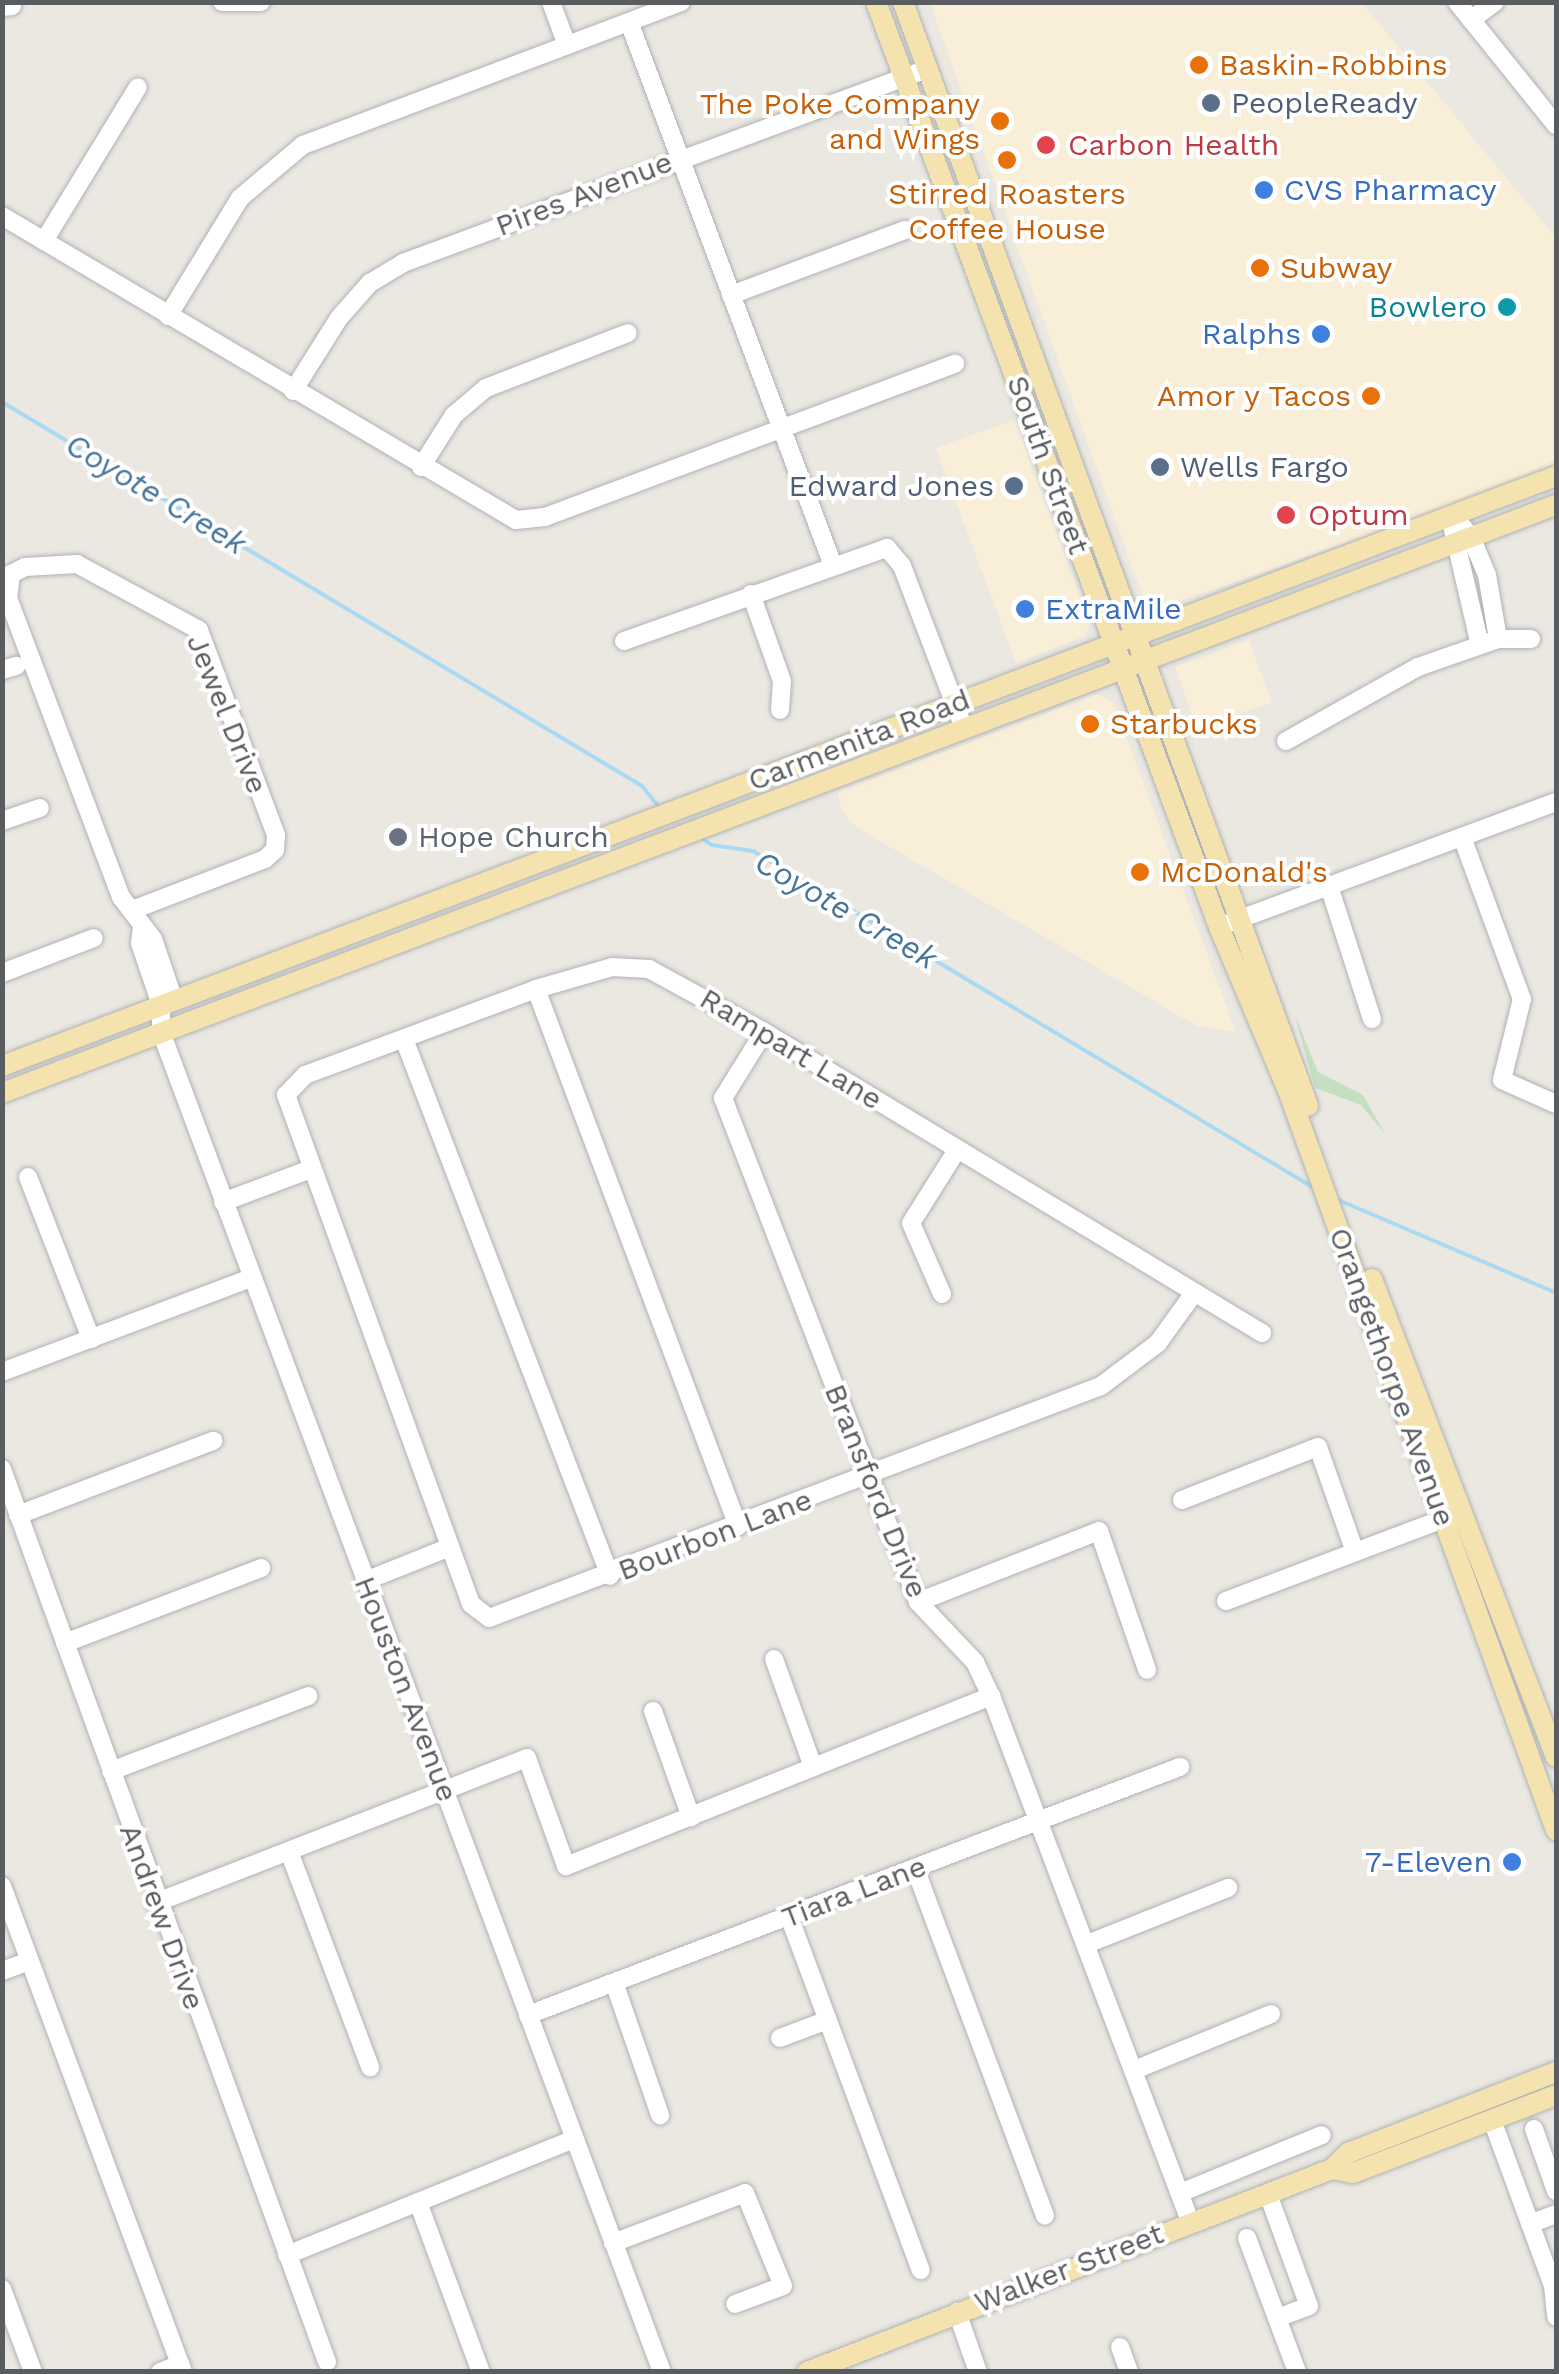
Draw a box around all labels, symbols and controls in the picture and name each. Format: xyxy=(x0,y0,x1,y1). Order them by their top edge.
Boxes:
place label: Baskin-Robbins xyxy=(1219,47,1448,83)
marker: Baskin-Robbins xyxy=(1188,54,1210,76)
place label: PeopleReady xyxy=(1231,85,1417,121)
place label: The Poke Company and Wings xyxy=(700,86,980,156)
marker: PeopleReady xyxy=(1200,92,1222,114)
marker: The Poke Company and Wings xyxy=(989,110,1011,132)
place label: Carbon Health xyxy=(1068,127,1279,163)
marker: Carbon Health xyxy=(1033,132,1059,158)
street label: Pires Avenue xyxy=(490,144,678,244)
marker: Stirred Roasters Coffee House xyxy=(996,149,1018,171)
place label: CVS Pharmacy xyxy=(1284,172,1496,208)
place label: Stirred Roasters Coffee House xyxy=(888,176,1126,246)
marker: CVS Pharmacy xyxy=(1253,179,1275,201)
place label: Subway xyxy=(1280,250,1392,286)
marker: Subway xyxy=(1249,257,1271,279)
place label: Bowlero xyxy=(1369,289,1487,325)
marker: Bowlero xyxy=(1496,296,1518,318)
place label: Ralphs xyxy=(1202,316,1301,352)
marker: Ralphs xyxy=(1310,323,1332,345)
street label: South Street xyxy=(999,371,1097,559)
place label: Amor y Tacos xyxy=(1154,378,1351,414)
marker: Amor y Tacos xyxy=(1360,385,1382,407)
water label: Coyote Creek xyxy=(59,425,253,563)
place label: Wells Fargo xyxy=(1180,449,1349,485)
marker: Wells Fargo xyxy=(1149,456,1171,478)
place label: Edward Jones xyxy=(788,468,994,504)
marker: Edward Jones xyxy=(1003,475,1025,497)
place label: Optum xyxy=(1308,497,1408,533)
marker: Optum xyxy=(1273,502,1299,528)
place label: ExtraMile xyxy=(1045,591,1182,627)
marker: ExtraMile xyxy=(1014,598,1036,620)
street label: Jewel Drive xyxy=(179,629,275,799)
street label: Carmenita Road xyxy=(743,681,975,799)
place label: Starbucks xyxy=(1110,706,1258,742)
marker: Starbucks xyxy=(1079,713,1101,735)
place label: Hope Church xyxy=(418,819,609,855)
marker: Hope Church xyxy=(387,826,409,848)
water label: Coyote Creek xyxy=(748,842,944,978)
place label: McDonald's xyxy=(1160,854,1328,890)
marker: McDonald's xyxy=(1129,861,1151,883)
street label: Rampart Lane xyxy=(693,980,889,1118)
street label: Orangethorpe Avenue xyxy=(1321,1222,1463,1532)
street label: Bransford Drive xyxy=(817,1379,935,1603)
street label: Bourbon Lane xyxy=(613,1482,817,1588)
street label: Houston Avenue xyxy=(346,1571,466,1807)
street label: Andrew Drive xyxy=(112,1819,212,2015)
place label: 7-Eleven xyxy=(1365,1844,1492,1880)
street label: Tiara Lane xyxy=(776,1848,932,1936)
marker: 7-Eleven xyxy=(1501,1851,1523,1873)
street label: Walker Street xyxy=(969,2215,1169,2321)

